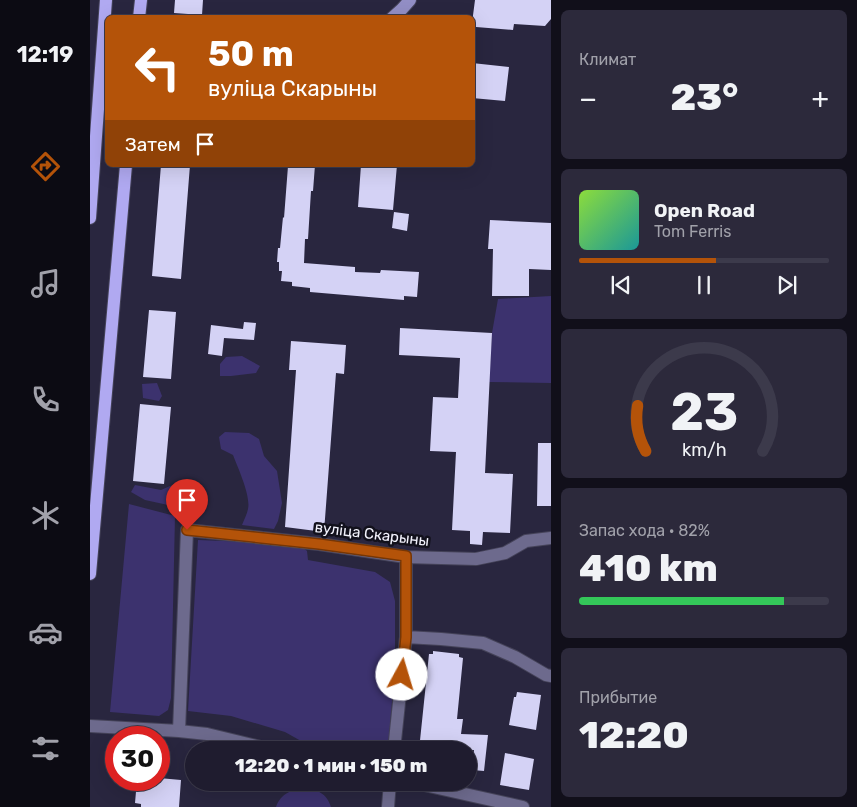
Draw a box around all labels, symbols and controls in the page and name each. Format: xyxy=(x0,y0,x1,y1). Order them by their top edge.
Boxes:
text: 50 m xyxy=(208,33,294,75)
icon: left xyxy=(125,35,190,100)
text: 12:19 xyxy=(17,41,73,68)
text: Климат xyxy=(579,50,636,69)
text: 23° xyxy=(671,74,738,120)
text: вуліца Скарыны xyxy=(208,75,377,102)
text: − xyxy=(579,82,597,115)
text: + xyxy=(812,82,829,115)
icon: arrive xyxy=(191,130,219,158)
text: Затем xyxy=(125,133,181,156)
icon: directions xyxy=(28,149,63,184)
text: Open Road xyxy=(654,199,755,222)
text: Tom Ferris xyxy=(654,222,731,241)
icon: music xyxy=(28,266,63,301)
icon: previous xyxy=(607,271,635,299)
icon: pause xyxy=(690,271,718,299)
icon: next xyxy=(773,271,801,299)
text: 23 xyxy=(670,381,738,443)
icon: phone xyxy=(28,382,63,417)
text: km/h xyxy=(682,439,726,460)
pin xyxy=(166,479,208,530)
icon: arrive xyxy=(173,486,201,514)
icon: climate xyxy=(28,498,63,533)
street label: вуліца Скарыны xyxy=(314,518,430,550)
text: Запас хода · 82% xyxy=(579,521,710,540)
text: 410 km xyxy=(579,545,718,591)
icon: car xyxy=(28,615,63,650)
position arrow xyxy=(375,648,427,700)
text: Прибытие xyxy=(579,688,657,707)
text: 12:20 xyxy=(579,712,689,758)
speed limit sign: 30 xyxy=(105,726,170,791)
icon: filters xyxy=(28,731,63,766)
text: 12:20 · 1 мин · 150 m xyxy=(235,754,427,777)

